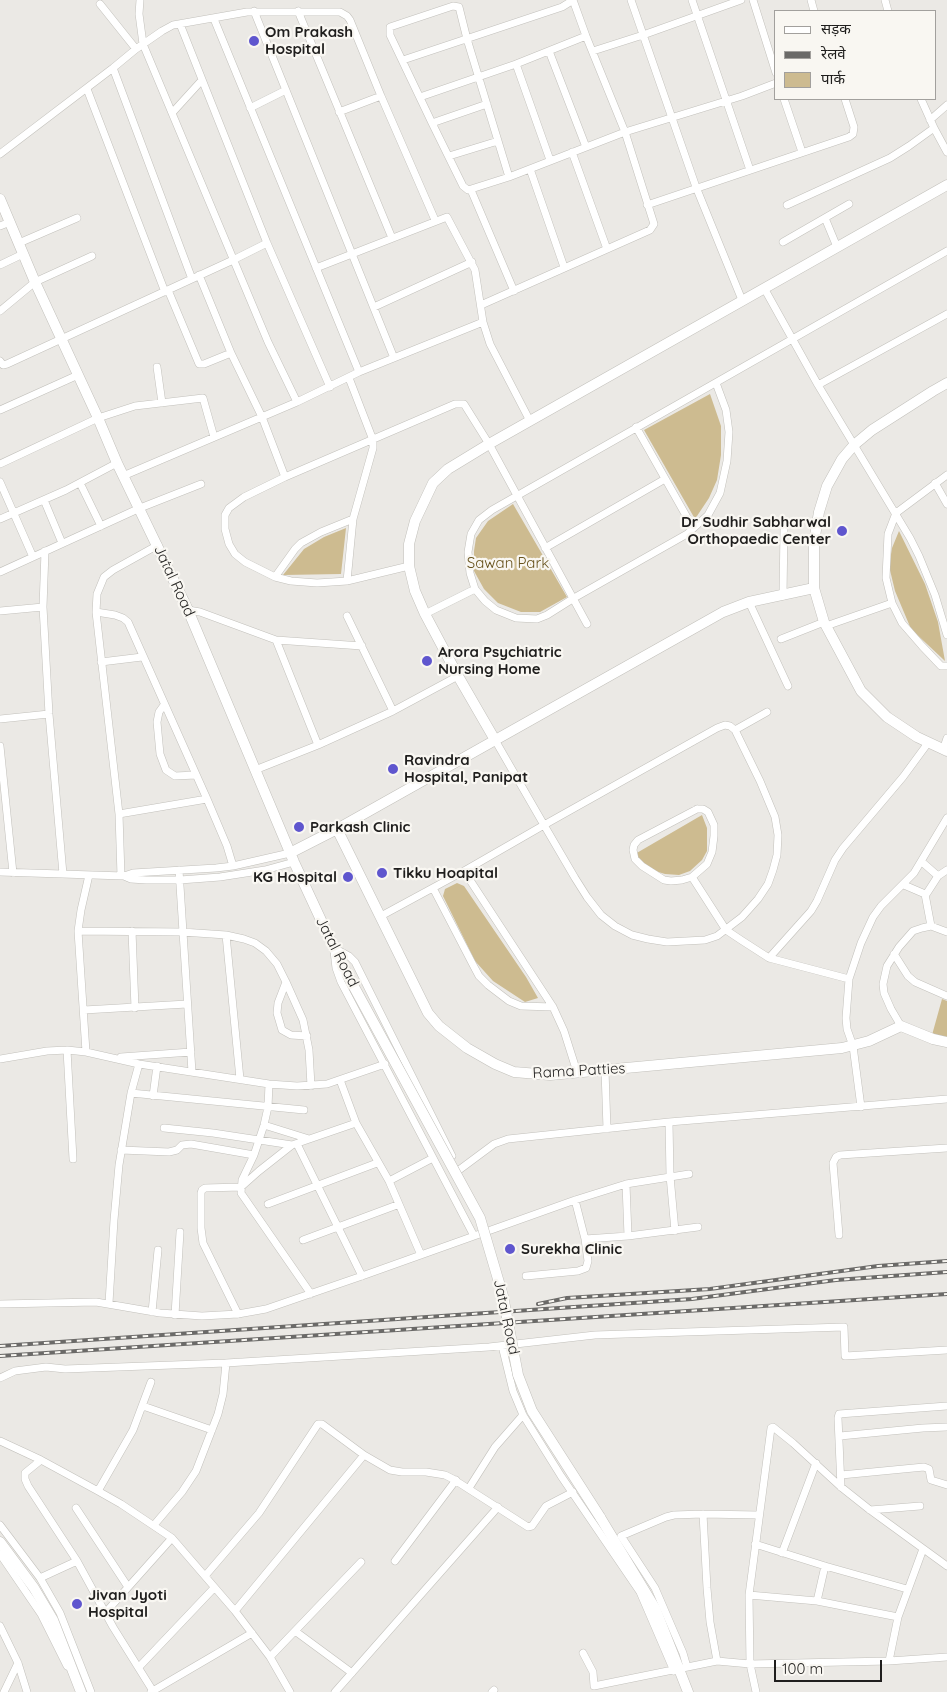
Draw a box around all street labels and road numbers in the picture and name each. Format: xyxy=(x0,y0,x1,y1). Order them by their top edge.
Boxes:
street label: Jatal Road xyxy=(150,542,198,620)
street label: Jatal Road xyxy=(312,914,362,990)
street label: Rama Patties xyxy=(532,1060,626,1082)
street label: Jatal Road xyxy=(489,1278,523,1356)

